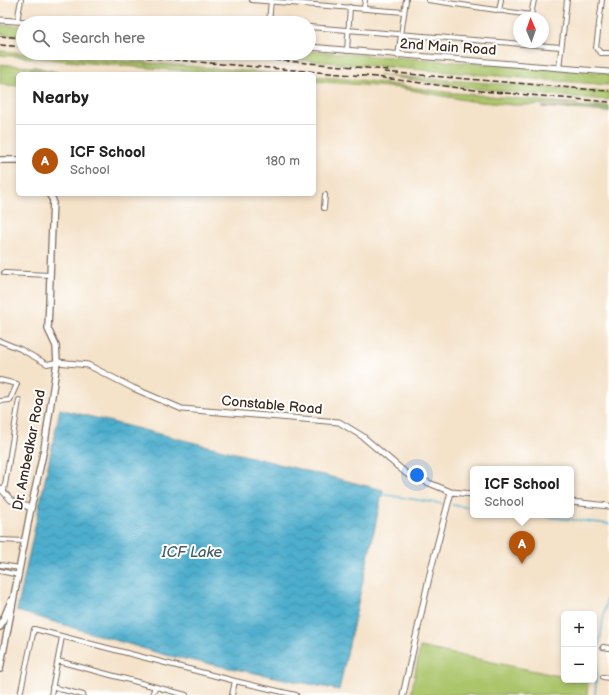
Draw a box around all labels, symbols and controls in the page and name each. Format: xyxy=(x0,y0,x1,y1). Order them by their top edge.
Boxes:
north arrow xyxy=(513,12,549,48)
search box xyxy=(16,16,316,60)
icon: search xyxy=(30,27,52,49)
text: Search here xyxy=(62,29,145,48)
street label: 2nd Main Road xyxy=(399,35,497,59)
text: Nearby xyxy=(32,88,89,108)
text: ICF School xyxy=(70,143,145,162)
text: A xyxy=(41,153,49,169)
text: 180 m xyxy=(265,153,300,169)
text: School xyxy=(70,162,110,178)
street label: Dr. Ambedkar Road xyxy=(9,388,49,512)
street label: Constable Road xyxy=(221,392,323,418)
your location xyxy=(407,465,427,485)
popup xyxy=(470,466,574,518)
text: ICF School xyxy=(484,475,560,494)
text: School xyxy=(484,494,524,510)
pin: A xyxy=(509,531,535,564)
water label: ICF Lake xyxy=(161,543,223,562)
map controls xyxy=(561,611,597,683)
button: + xyxy=(561,611,597,647)
button: − xyxy=(561,647,597,683)

